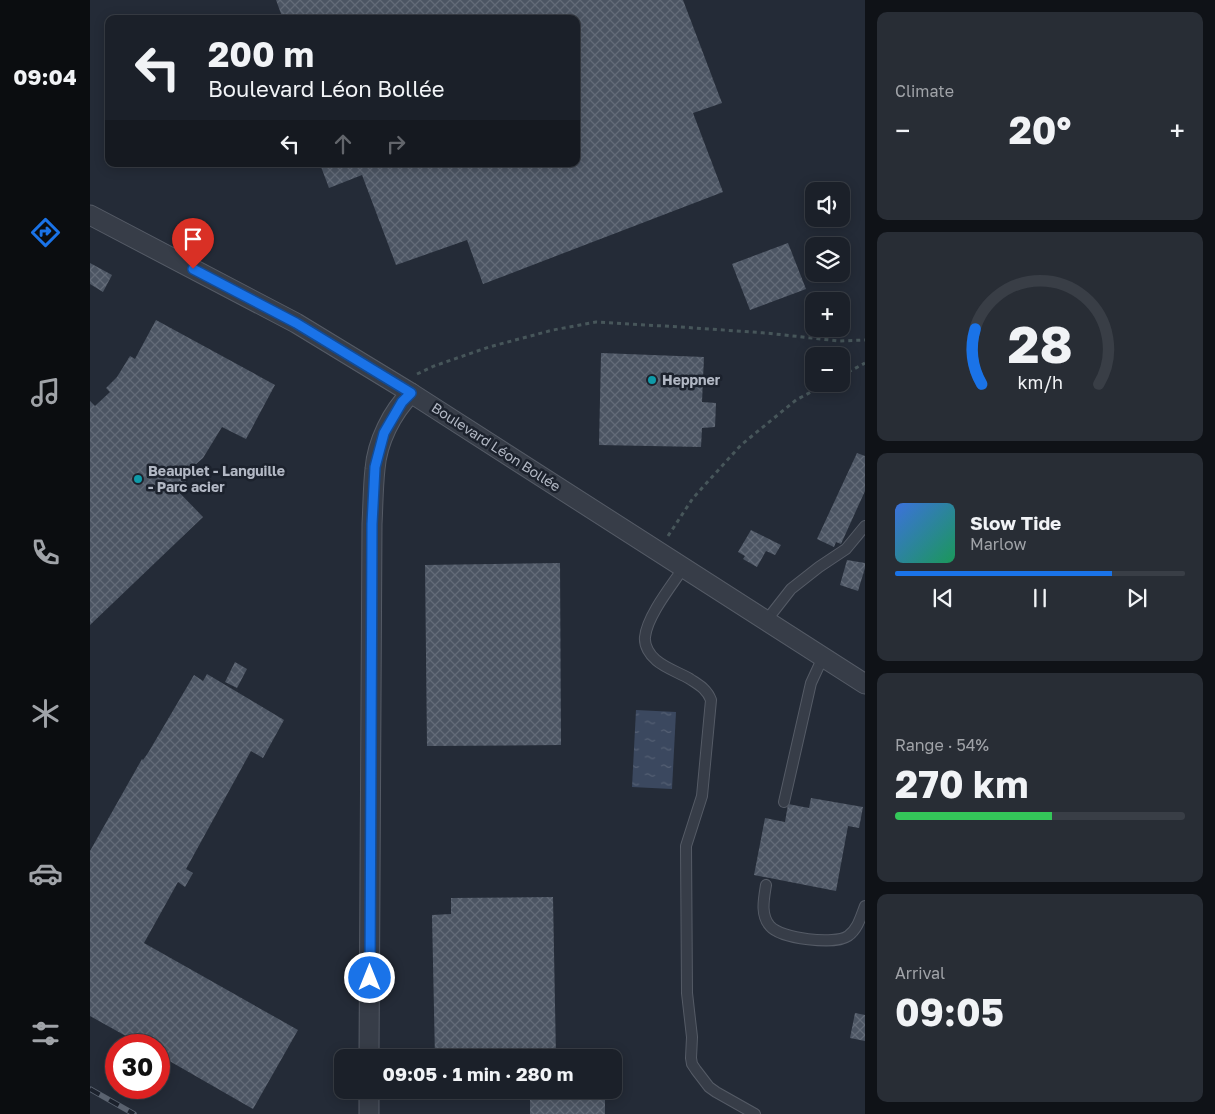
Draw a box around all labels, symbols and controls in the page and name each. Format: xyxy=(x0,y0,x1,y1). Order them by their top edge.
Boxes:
text: 200 m xyxy=(208,33,314,75)
icon: left xyxy=(125,35,190,100)
text: 09:04 xyxy=(13,63,77,90)
text: Boulevard Léon Bollée xyxy=(208,75,445,102)
text: Climate xyxy=(895,81,954,101)
text: 20° xyxy=(1009,107,1071,152)
text: − xyxy=(895,114,910,147)
text: + xyxy=(1170,114,1185,147)
icon: left xyxy=(276,130,304,158)
icon: ahead xyxy=(329,130,357,158)
icon: right xyxy=(382,130,410,158)
map controls xyxy=(805,182,850,392)
button: sound xyxy=(805,182,850,227)
icon: directions xyxy=(28,215,63,250)
pin xyxy=(172,218,214,269)
icon: arrive xyxy=(179,225,207,253)
button: layers xyxy=(805,237,850,282)
button: + xyxy=(805,292,850,337)
text: 28 xyxy=(1007,312,1073,374)
button: − xyxy=(805,347,850,392)
place label: Heppner xyxy=(662,371,721,388)
text: km/h xyxy=(1017,371,1063,393)
marker: Heppner xyxy=(646,374,658,386)
icon: music xyxy=(28,375,63,410)
street label: Boulevard Léon Bollée xyxy=(429,398,564,495)
place label: Beauplet - Languille - Parc acier xyxy=(148,462,285,495)
marker: Beauplet - Languille - Parc acier xyxy=(132,473,144,485)
text: Slow Tide xyxy=(970,511,1061,534)
text: Marlow xyxy=(970,534,1026,554)
icon: phone xyxy=(28,535,63,570)
icon: previous xyxy=(929,584,957,612)
icon: pause xyxy=(1026,584,1054,612)
icon: next xyxy=(1123,584,1151,612)
icon: climate xyxy=(28,696,63,731)
text: Range · 54% xyxy=(895,735,989,755)
text: 270 km xyxy=(895,761,1028,806)
icon: car xyxy=(28,856,63,891)
position arrow xyxy=(343,951,395,1003)
text: Arrival xyxy=(895,963,945,983)
text: 09:05 xyxy=(895,989,1004,1034)
icon: filters xyxy=(28,1016,63,1051)
speed limit sign: 30 xyxy=(105,1034,170,1099)
text: 09:05 · 1 min · 280 m xyxy=(383,1062,573,1085)

